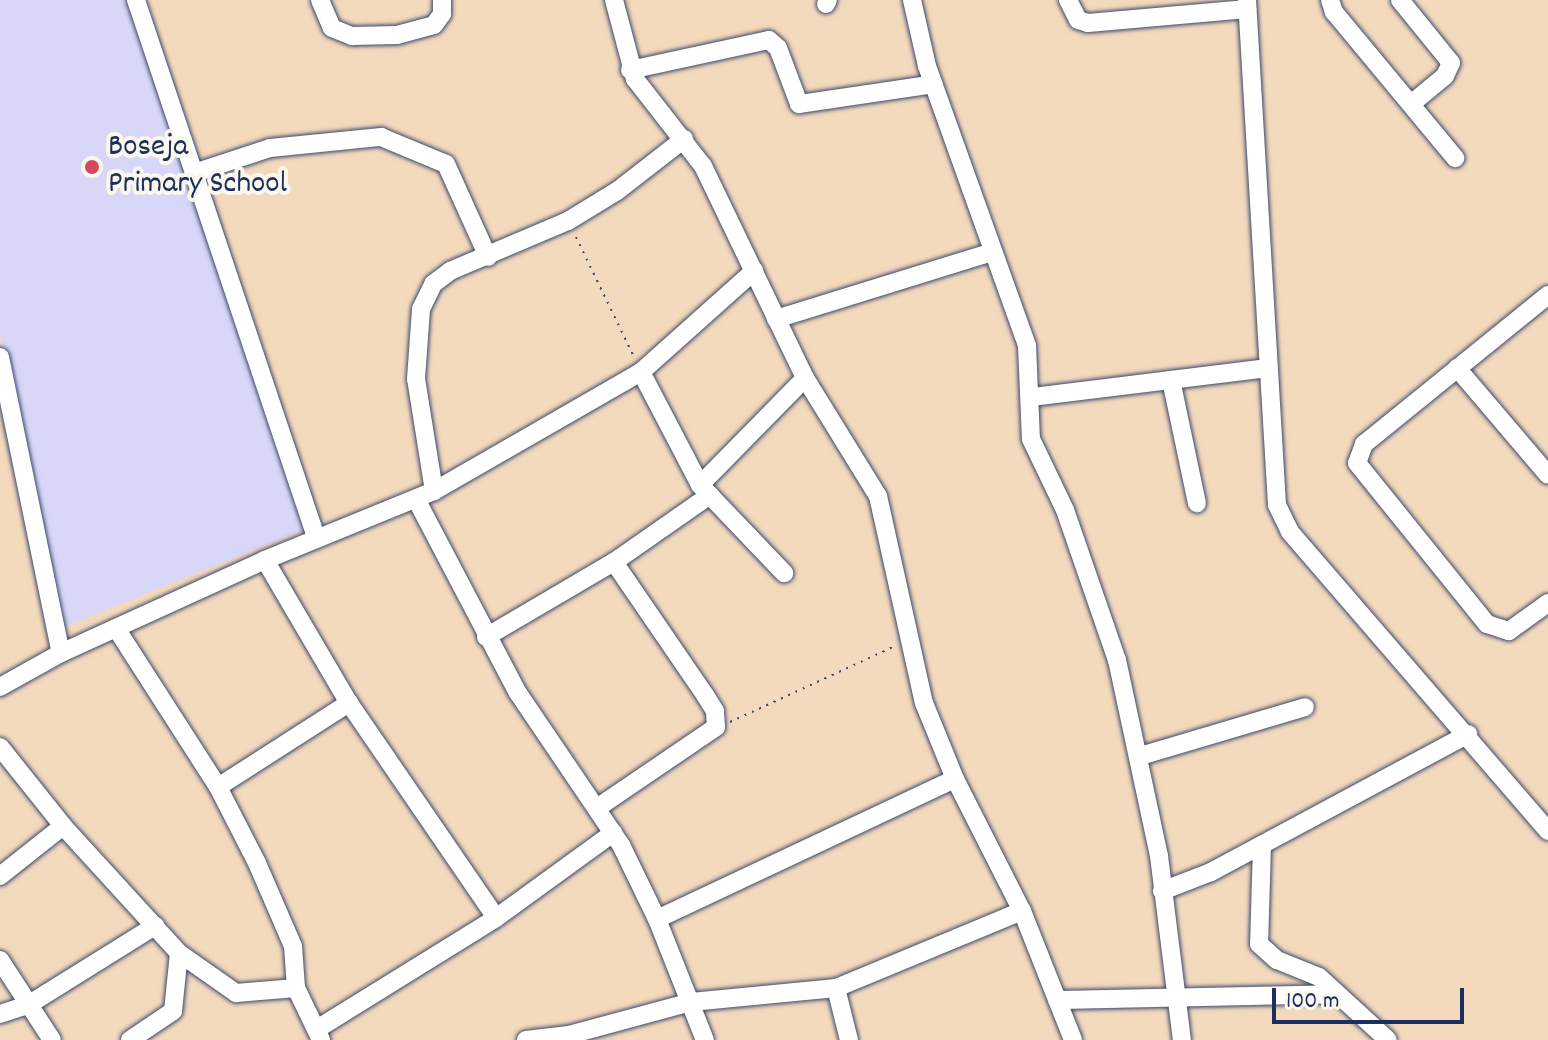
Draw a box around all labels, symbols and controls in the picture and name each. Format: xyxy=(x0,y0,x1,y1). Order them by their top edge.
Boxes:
place label: Boseja Primary School xyxy=(108,130,287,205)
marker: Boseja Primary School xyxy=(83,158,101,176)
scale bar xyxy=(1276,972,1468,1022)
text: 100 m xyxy=(1286,985,1339,1019)

